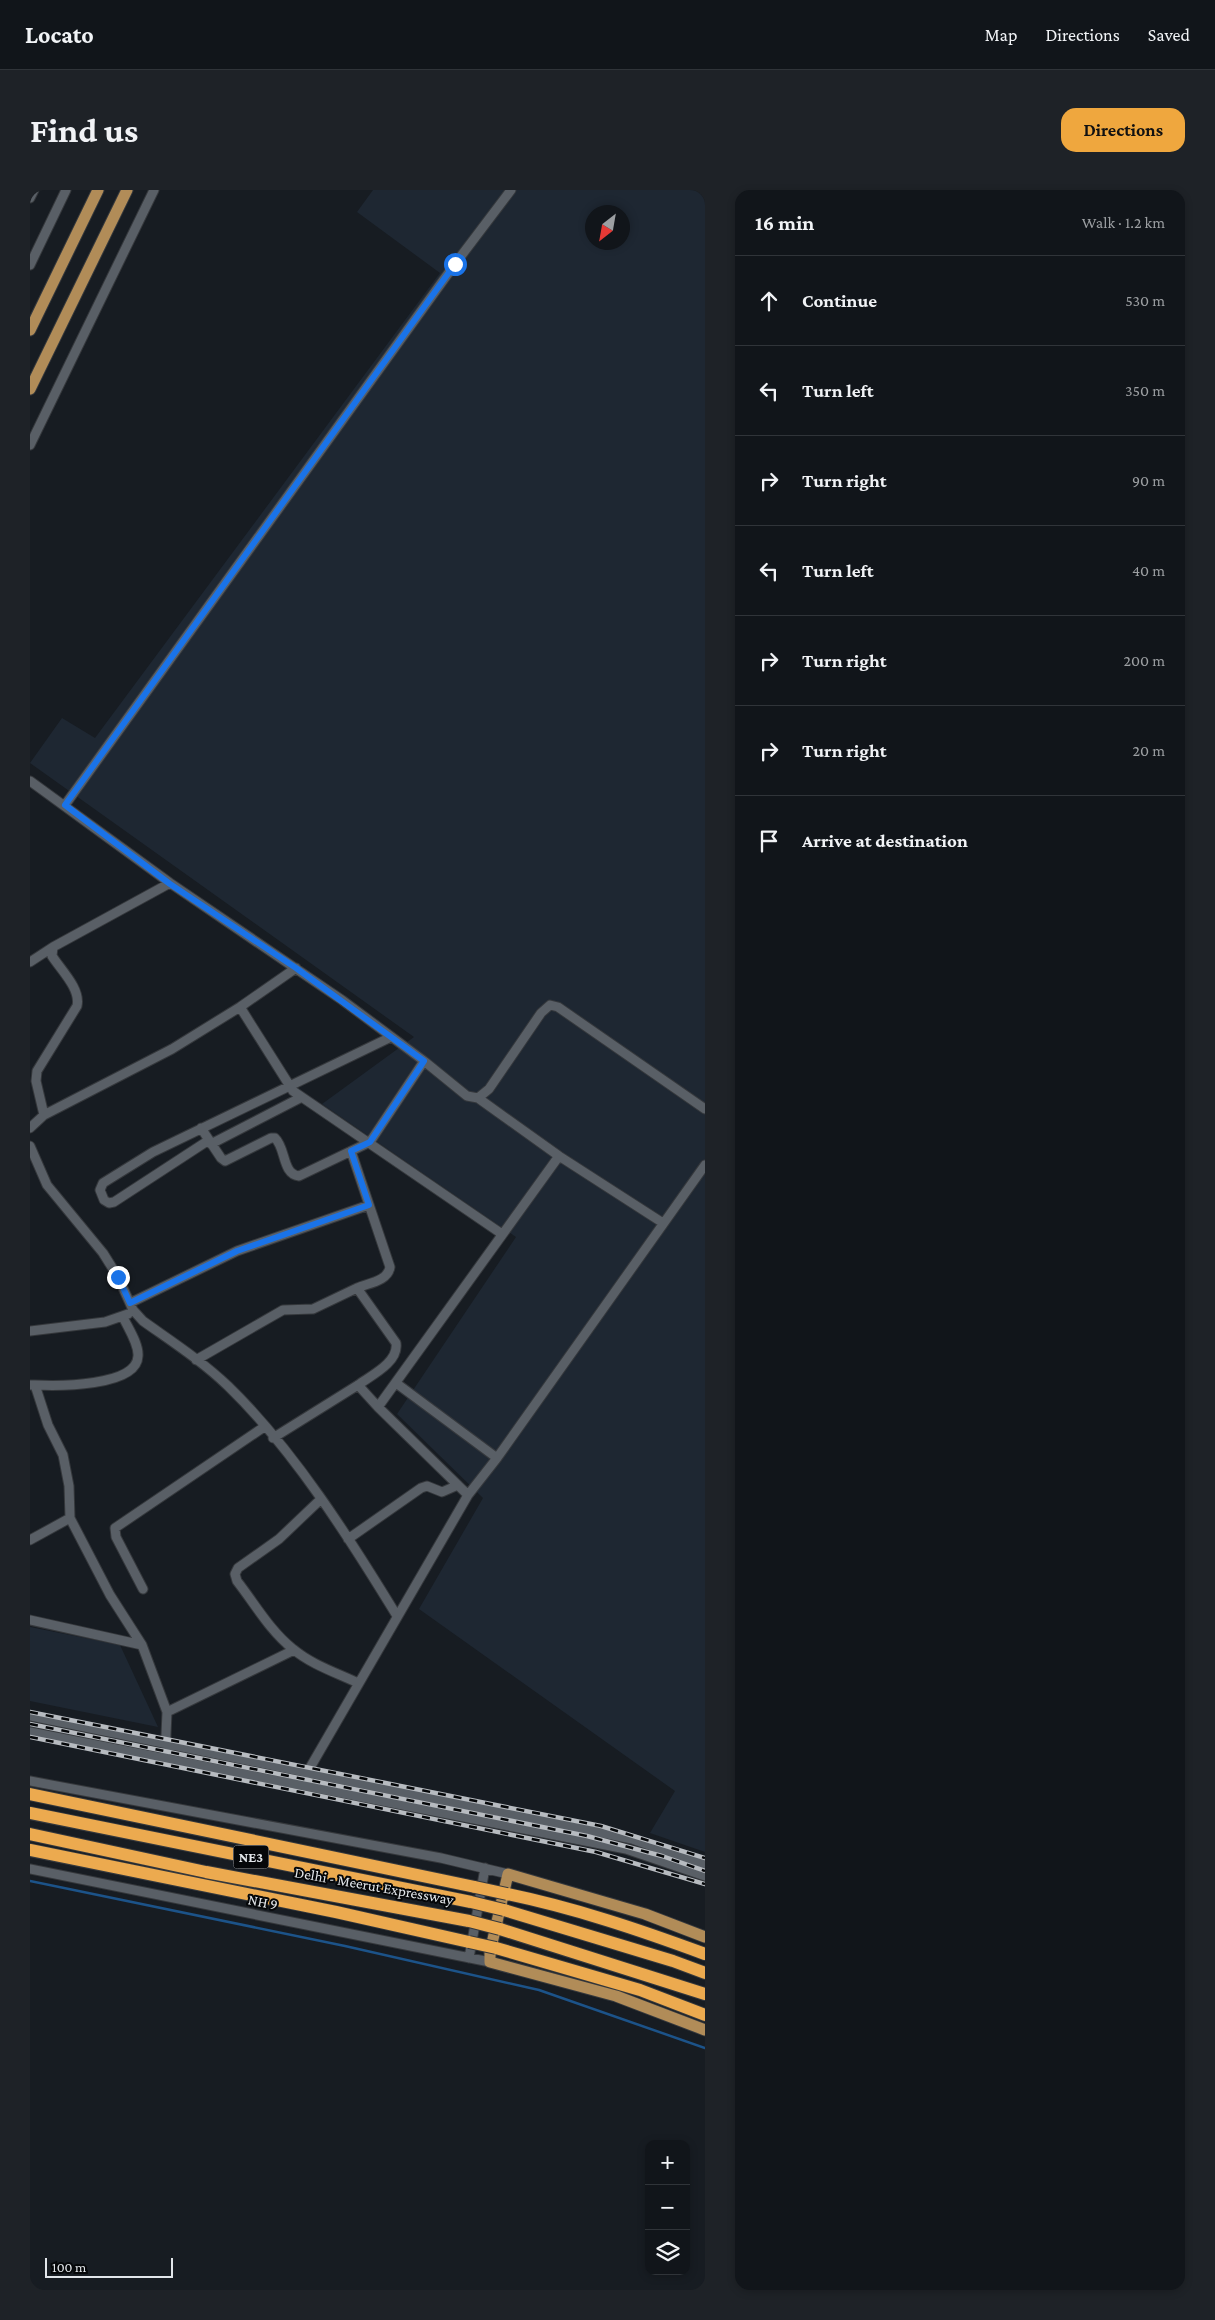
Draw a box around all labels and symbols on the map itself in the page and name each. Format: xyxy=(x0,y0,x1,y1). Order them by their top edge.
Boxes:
north arrow xyxy=(585,205,630,250)
route start xyxy=(444,253,467,276)
route end xyxy=(107,1266,130,1289)
road number: NE3 xyxy=(234,1845,268,1868)
street label: Delhi - Meerut Expressway xyxy=(293,1864,455,1909)
street label: NH 9 xyxy=(247,1891,279,1913)
scale bar xyxy=(45,2255,172,2278)

